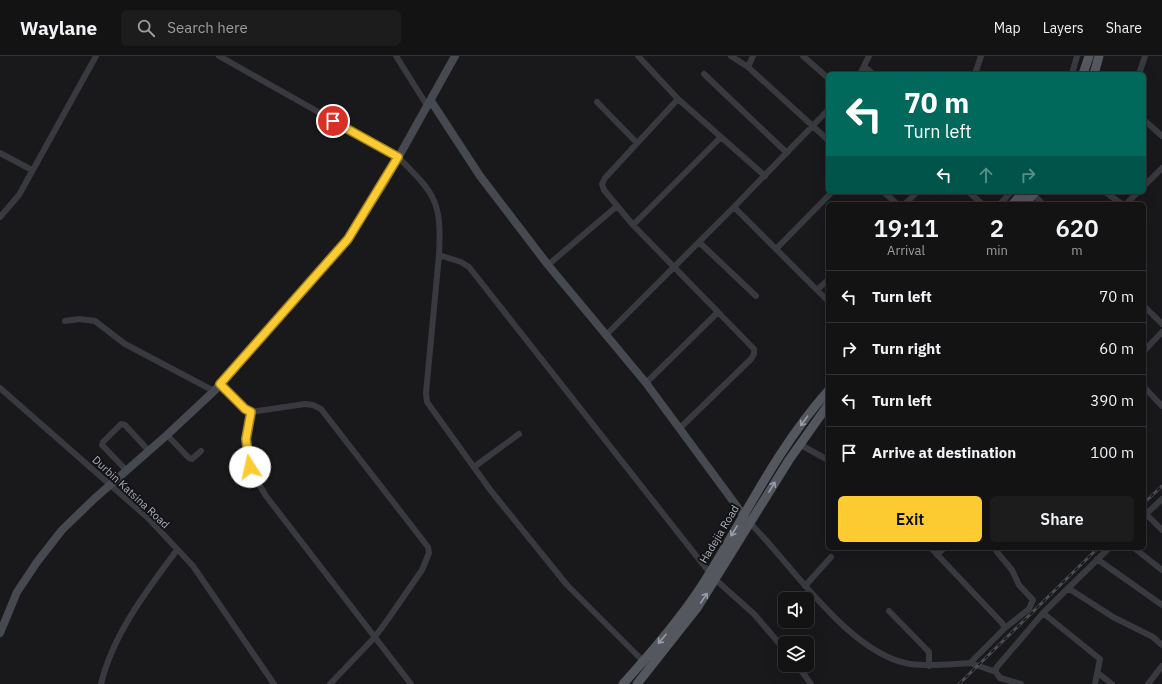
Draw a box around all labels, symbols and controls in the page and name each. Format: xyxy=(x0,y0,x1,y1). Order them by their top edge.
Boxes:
search box xyxy=(121,10,401,46)
text: Waylane xyxy=(20,16,97,40)
icon: search xyxy=(135,17,157,39)
text: Search here xyxy=(167,18,248,37)
text: Map xyxy=(994,19,1021,37)
text: Layers xyxy=(1043,19,1084,37)
text: Share xyxy=(1106,19,1142,37)
text: 70 m xyxy=(904,84,969,121)
icon: left xyxy=(838,88,890,140)
pin xyxy=(316,104,350,138)
icon: arrive xyxy=(322,110,344,132)
text: Turn left xyxy=(904,120,972,143)
icon: left xyxy=(933,164,955,186)
icon: ahead xyxy=(975,164,997,186)
icon: right xyxy=(1017,164,1039,186)
text: 19:11 xyxy=(873,212,939,244)
text: 2 xyxy=(990,212,1004,244)
text: 620 xyxy=(1055,212,1099,244)
text: Arrival xyxy=(887,242,925,259)
text: min xyxy=(986,242,1008,259)
text: m xyxy=(1071,242,1083,259)
icon: left xyxy=(838,286,860,308)
text: Turn left xyxy=(872,287,932,306)
text: 70 m xyxy=(1099,287,1134,306)
icon: right xyxy=(838,338,860,360)
text: Turn right xyxy=(872,339,941,358)
text: 60 m xyxy=(1099,339,1134,358)
icon: left xyxy=(838,390,860,412)
text: Turn left xyxy=(872,391,932,410)
text: 390 m xyxy=(1090,391,1134,410)
one-way arrow xyxy=(800,416,808,427)
icon: arrive xyxy=(838,442,860,464)
text: Arrive at destination xyxy=(872,443,1016,462)
text: 100 m xyxy=(1090,443,1134,462)
position arrow xyxy=(229,446,271,488)
street label: Durbin Katsina Road xyxy=(90,453,172,531)
one-way arrow xyxy=(768,481,776,493)
button: Exit xyxy=(838,496,982,542)
button: Share xyxy=(990,496,1134,542)
street label: Hadejia Road xyxy=(696,502,742,566)
one-way arrow xyxy=(730,525,738,536)
map controls xyxy=(778,592,814,672)
button: sound xyxy=(778,592,814,628)
one-way arrow xyxy=(700,593,708,604)
one-way arrow xyxy=(658,634,667,644)
button: layers xyxy=(778,636,814,672)

